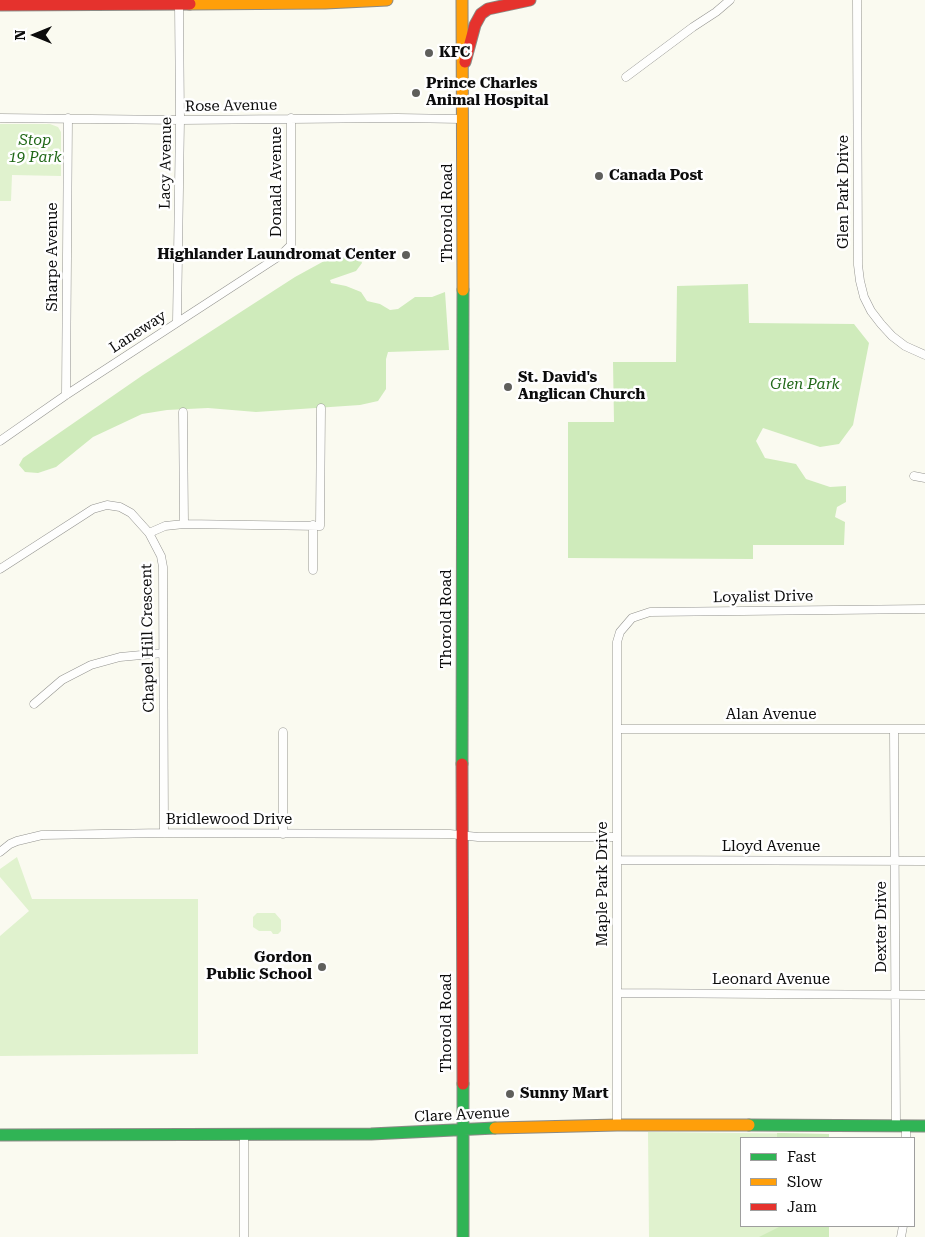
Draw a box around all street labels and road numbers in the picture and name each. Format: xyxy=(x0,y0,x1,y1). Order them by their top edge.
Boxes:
street label: Rose Avenue xyxy=(185,96,277,116)
street label: Lacy Avenue xyxy=(156,117,176,209)
street label: Donald Avenue xyxy=(268,127,286,237)
street label: Glen Park Drive xyxy=(835,135,853,249)
street label: Thorold Road xyxy=(439,163,457,263)
street label: Sharpe Avenue xyxy=(44,203,62,311)
street label: Laneway xyxy=(106,307,170,357)
street label: Chapel Hill Crescent xyxy=(138,563,158,713)
street label: Thorold Road xyxy=(438,569,456,669)
street label: Loyalist Drive xyxy=(713,587,813,607)
street label: Alan Avenue xyxy=(726,706,816,724)
street label: Bridlewood Drive xyxy=(166,811,292,829)
street label: Maple Park Drive xyxy=(594,822,612,946)
street label: Lloyd Avenue xyxy=(722,838,820,856)
street label: Dexter Drive xyxy=(873,881,891,973)
street label: Leonard Avenue xyxy=(712,971,830,989)
street label: Thorold Road xyxy=(438,973,456,1073)
street label: Clare Avenue xyxy=(414,1104,510,1126)

